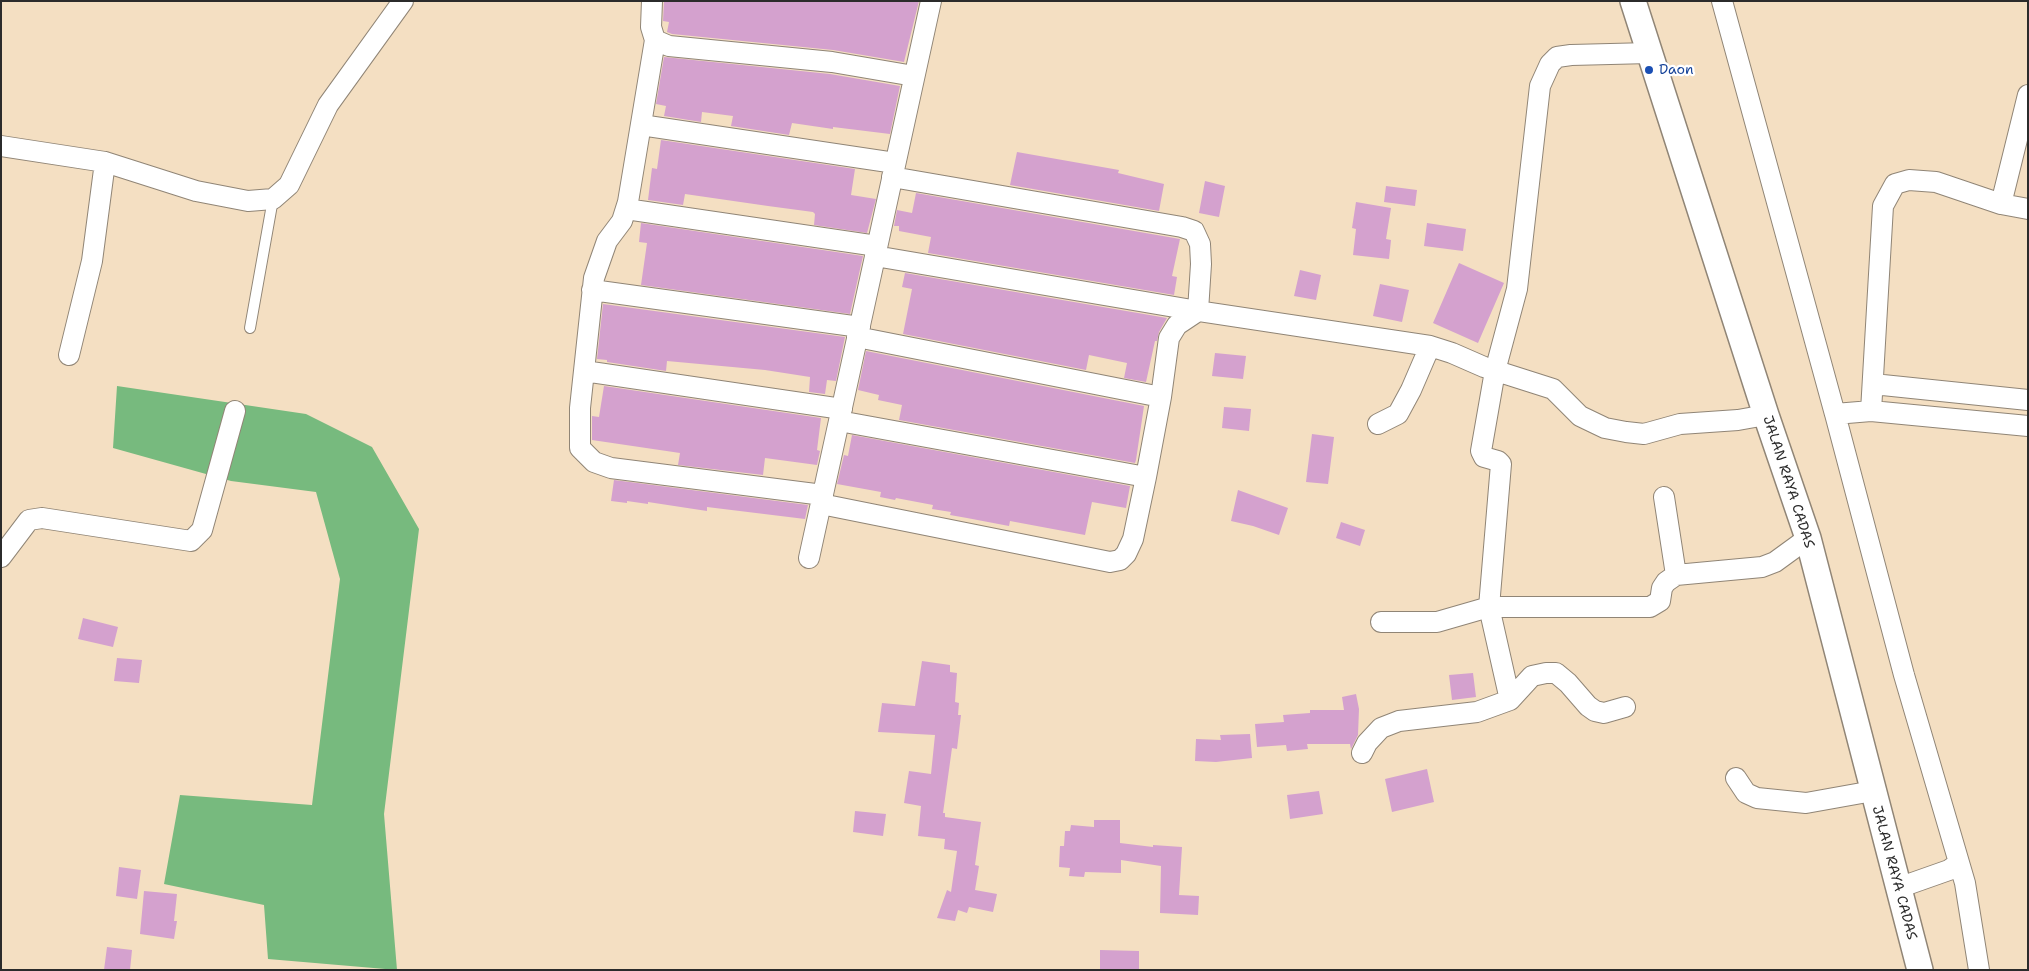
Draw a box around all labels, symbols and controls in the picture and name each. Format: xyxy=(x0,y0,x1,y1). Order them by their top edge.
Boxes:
place label: Daon xyxy=(1659,62,1694,78)
marker: Daon xyxy=(1643,64,1655,76)
street label: JALAN RAYA CADAS xyxy=(1759,414,1817,550)
street label: JALAN RAYA CADAS xyxy=(1868,804,1920,942)

